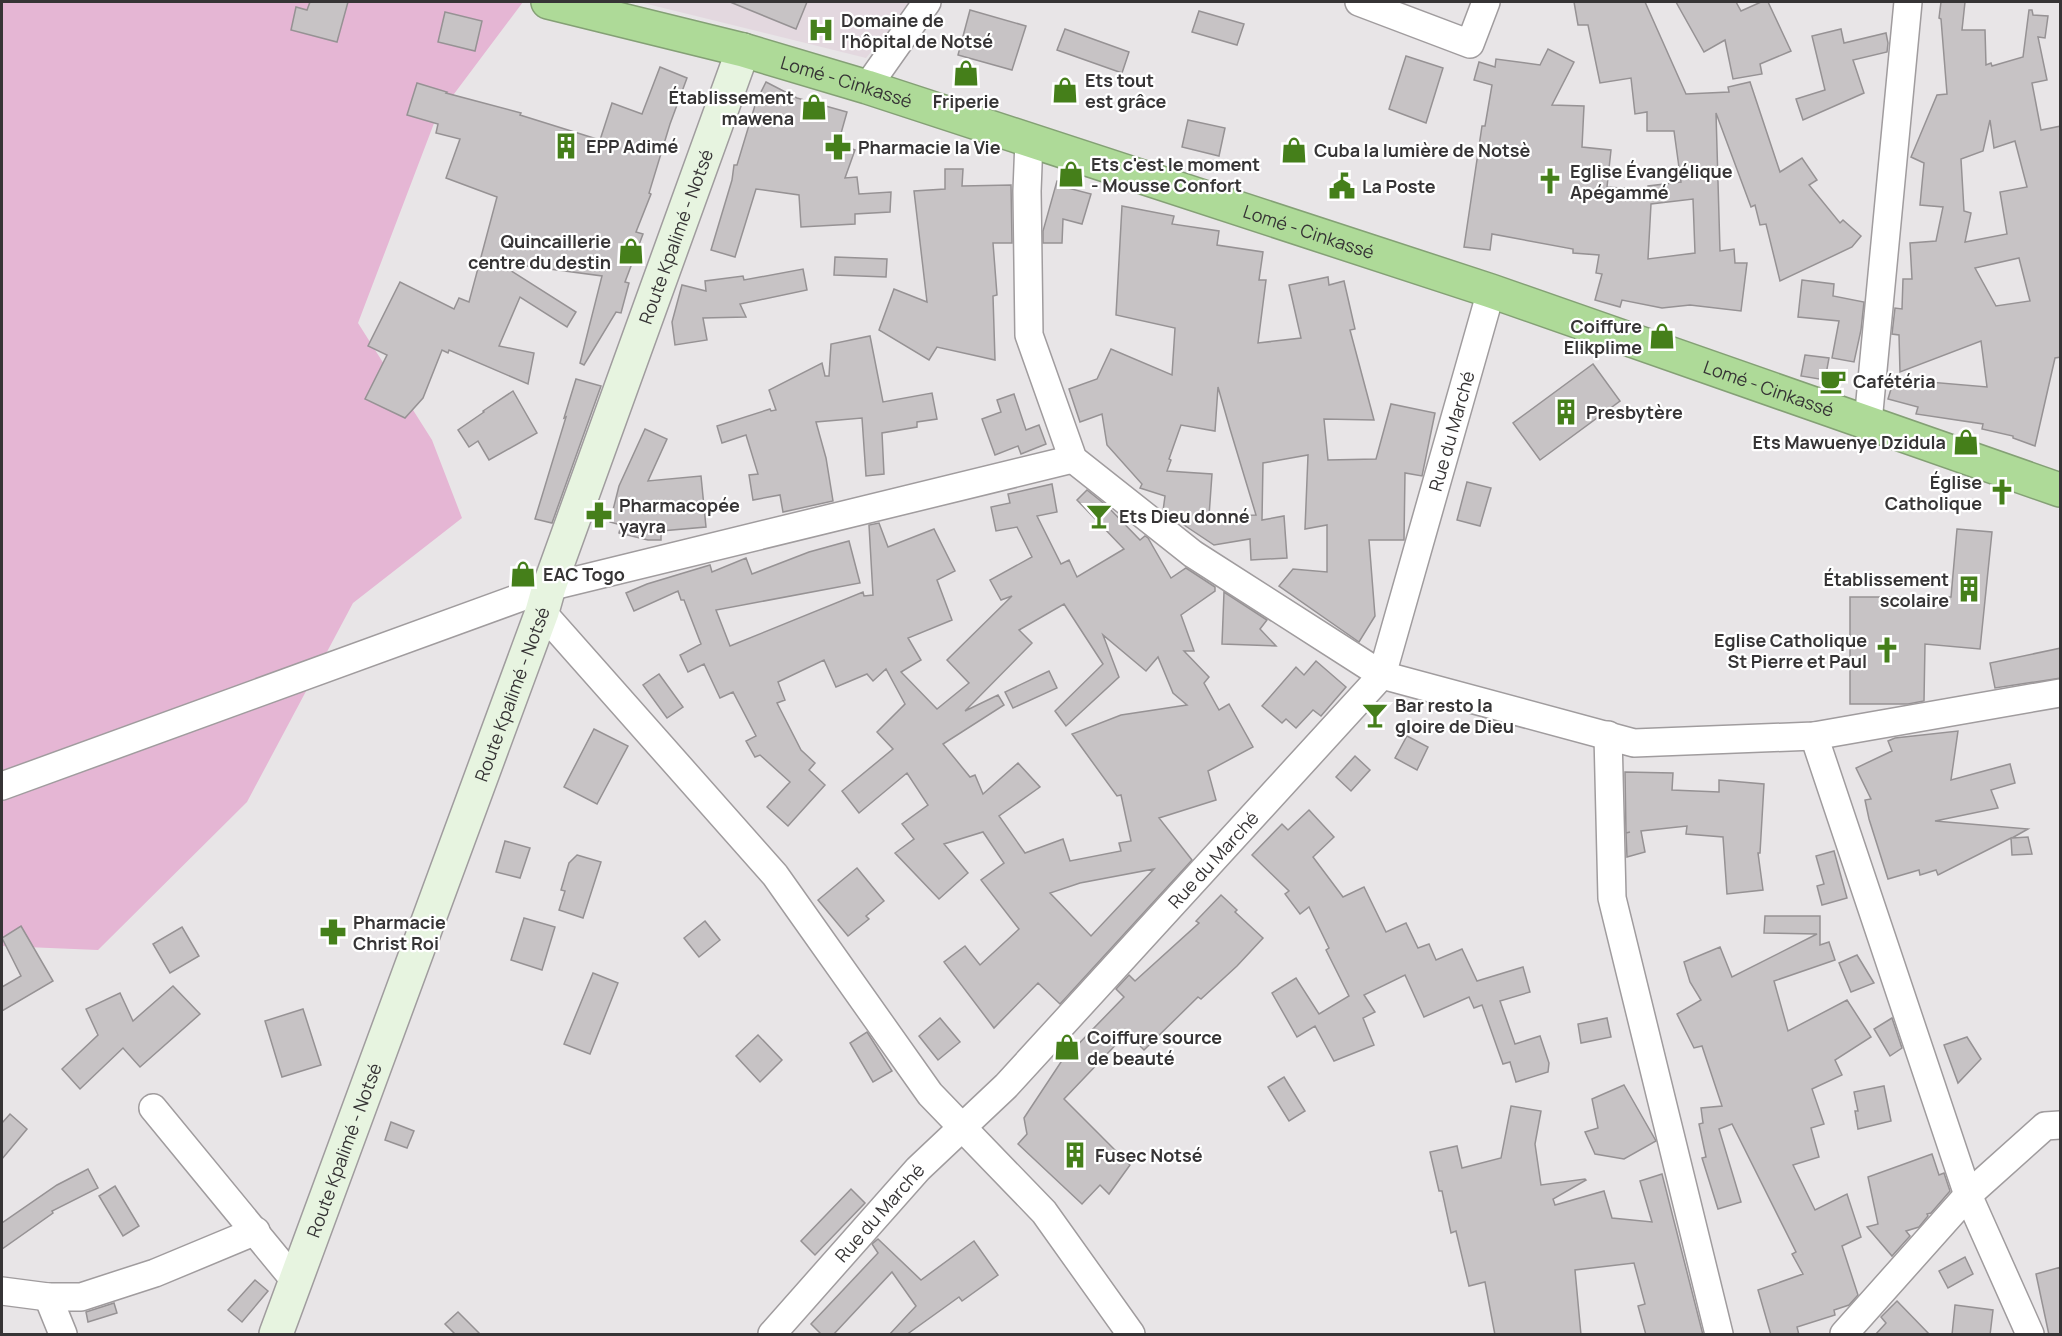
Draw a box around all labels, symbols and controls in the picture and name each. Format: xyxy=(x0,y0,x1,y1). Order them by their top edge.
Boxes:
place label: Domaine de l'hôpital de Notsé xyxy=(841,8,993,53)
hospital icon: Domaine de l'hôpital de Notsé xyxy=(806,15,836,45)
street label: Lomé - Cinkassé xyxy=(778,50,915,113)
shop icon: Friperie xyxy=(951,58,981,88)
place label: Ets tout est grâce xyxy=(1085,68,1166,113)
shop icon: Ets tout est grâce xyxy=(1050,75,1080,105)
place label: Établissement mawena xyxy=(668,85,794,130)
place label: Friperie xyxy=(933,89,999,113)
shop icon: Établissement mawena xyxy=(799,92,829,122)
building icon: EPP Adimé xyxy=(551,131,581,161)
pharmacy icon: Pharmacie la Vie xyxy=(823,132,853,162)
place label: EPP Adimé xyxy=(586,134,679,158)
place label: Pharmacie la Vie xyxy=(858,135,1001,159)
shop icon: Cuba la lumière de Notsè xyxy=(1279,135,1309,165)
place label: Cuba la lumière de Notsè xyxy=(1314,138,1531,162)
street label: Route Kpalimé - Notsé xyxy=(633,146,718,327)
place label: Ets c'est le moment - Mousse Confort xyxy=(1091,152,1260,197)
shop icon: Ets c'est le moment - Mousse Confort xyxy=(1056,159,1086,189)
place label: Eglise Évangélique Apégammé xyxy=(1570,159,1733,204)
church icon: Eglise Évangélique Apégammé xyxy=(1535,166,1565,196)
public building icon: La Poste xyxy=(1327,171,1357,201)
place label: La Poste xyxy=(1362,174,1436,198)
street label: Lomé - Cinkassé xyxy=(1240,199,1377,264)
place label: Quincaillerie centre du destin xyxy=(468,229,611,274)
shop icon: Quincaillerie centre du destin xyxy=(616,236,646,266)
place label: Coiffure Elikplime xyxy=(1564,314,1642,359)
shop icon: Coiffure Elikplime xyxy=(1647,321,1677,351)
street label: Lomé - Cinkassé xyxy=(1700,354,1837,422)
cafe icon: Cafétéria xyxy=(1818,366,1848,396)
street label: Rue du Marché xyxy=(1423,368,1480,494)
place label: Cafétéria xyxy=(1853,369,1936,393)
building icon: Presbytère xyxy=(1551,397,1581,427)
place label: Presbytère xyxy=(1586,400,1683,424)
shop icon: Ets Mawuenye Dzidula xyxy=(1951,427,1981,457)
place label: Ets Mawuenye Dzidula xyxy=(1753,430,1946,454)
place label: Église Catholique xyxy=(1885,470,1982,515)
church icon: Église Catholique xyxy=(1987,477,2017,507)
place label: Pharmacopée yayra xyxy=(619,493,740,538)
pharmacy icon: Pharmacopée yayra xyxy=(584,500,614,530)
bar icon: Ets Dieu donné xyxy=(1084,501,1114,531)
place label: Ets Dieu donné xyxy=(1119,504,1250,528)
shop icon: EAC Togo xyxy=(508,559,538,589)
place label: EAC Togo xyxy=(543,562,625,586)
place label: Établissement scolaire xyxy=(1823,567,1949,612)
building icon: Établissement scolaire xyxy=(1954,574,1984,604)
street label: Route Kpalimé - Notsé xyxy=(469,603,555,785)
place label: Eglise Catholique St Pierre et Paul xyxy=(1714,628,1867,673)
church icon: Eglise Catholique St Pierre et Paul xyxy=(1872,635,1902,665)
place label: Bar resto la gloire de Dieu xyxy=(1395,693,1514,738)
bar icon: Bar resto la gloire de Dieu xyxy=(1360,700,1390,730)
street label: Rue du Marché xyxy=(1162,806,1264,913)
place label: Pharmacie Christ Roi xyxy=(353,910,446,955)
pharmacy icon: Pharmacie Christ Roi xyxy=(318,917,348,947)
place label: Coiffure source de beauté xyxy=(1087,1025,1222,1070)
shop icon: Coiffure source de beauté xyxy=(1052,1032,1082,1062)
street label: Route Kpalimé - Notsé xyxy=(301,1059,387,1241)
building icon: Fusec Notsé xyxy=(1060,1140,1090,1170)
place label: Fusec Notsé xyxy=(1095,1143,1203,1167)
street label: Rue du Marché xyxy=(829,1158,929,1267)

